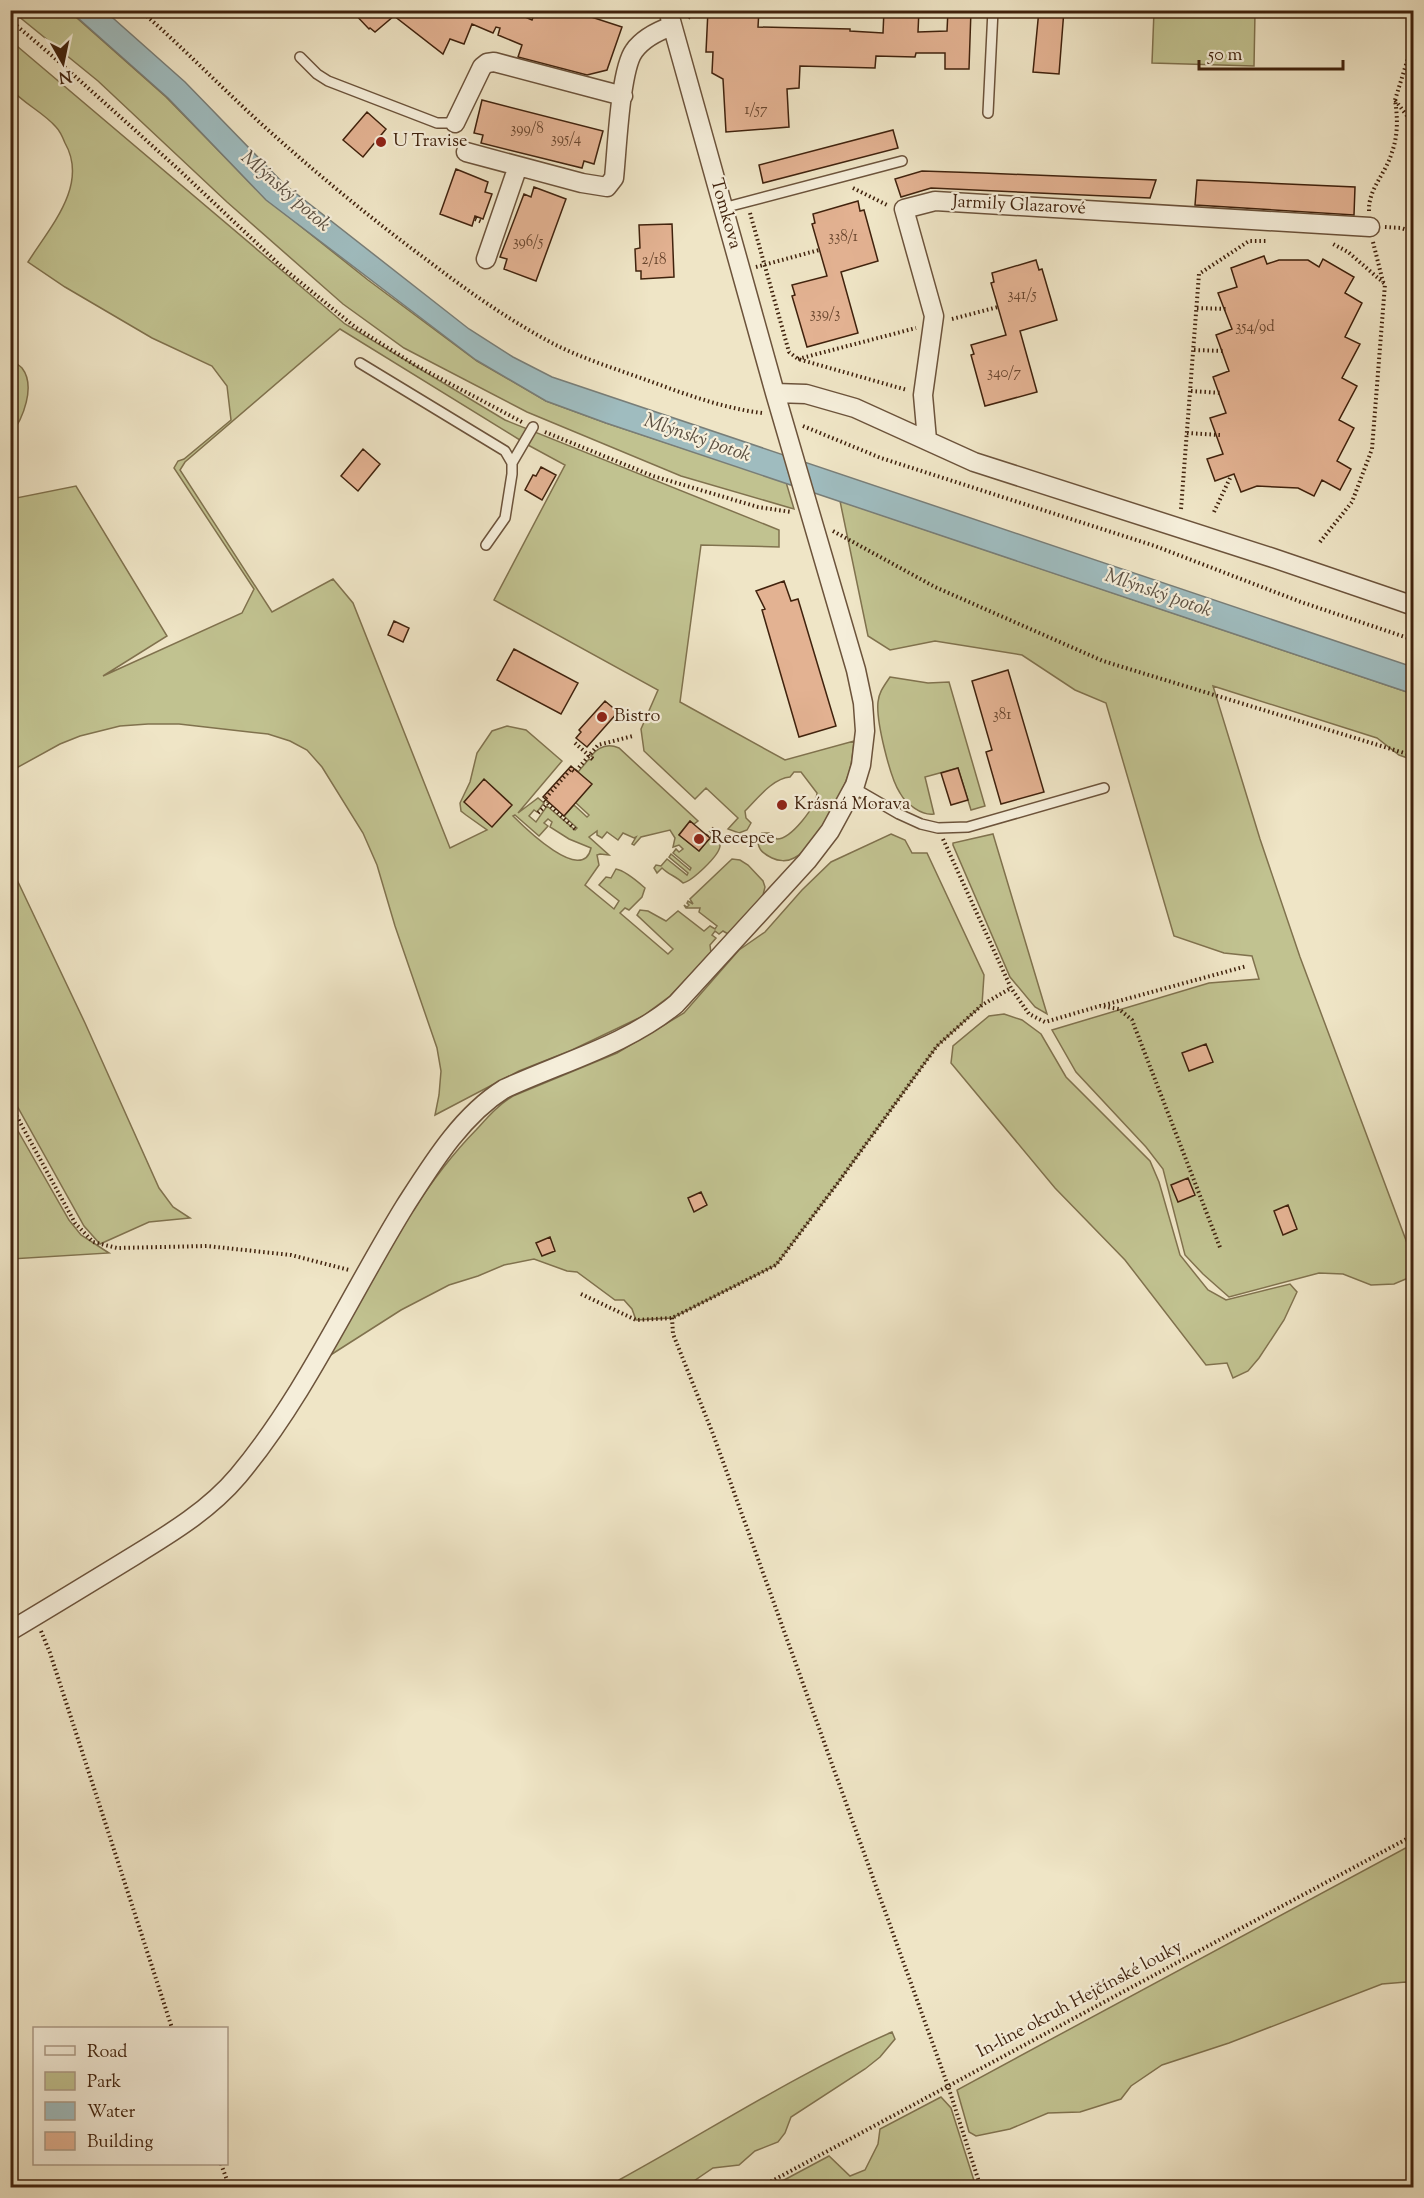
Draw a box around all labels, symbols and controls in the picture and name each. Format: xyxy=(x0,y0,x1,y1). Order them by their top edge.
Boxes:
north arrow xyxy=(33,33,93,93)
scale bar xyxy=(1199,33,1343,71)
text: 50 m xyxy=(1207,43,1243,69)
text: N xyxy=(57,63,73,88)
house number: 1/57 xyxy=(745,100,768,121)
house number: 399/8 xyxy=(510,119,544,140)
place label: U Travise xyxy=(393,129,467,155)
house number: 395/4 xyxy=(551,129,582,150)
marker: U Travise xyxy=(374,135,388,149)
water label: Mlýnský potok xyxy=(233,144,337,240)
street label: Tomkova xyxy=(703,176,747,252)
street label: Jarmily Glazarové xyxy=(950,189,1087,222)
house number: 338/1 xyxy=(828,227,858,248)
house number: 396/5 xyxy=(513,232,543,253)
house number: 2/18 xyxy=(642,250,666,271)
house number: 341/5 xyxy=(1007,285,1037,306)
house number: 339/3 xyxy=(810,304,840,325)
house number: 354/9d xyxy=(1235,317,1275,338)
house number: 340/7 xyxy=(987,363,1021,384)
water label: Mlýnský potok xyxy=(639,407,755,471)
water label: Mlýnský potok xyxy=(1100,562,1216,626)
place label: Bistro xyxy=(614,704,660,730)
house number: 381 xyxy=(993,705,1011,726)
marker: Bistro xyxy=(595,710,609,724)
place label: Krásná Morava xyxy=(794,792,910,818)
marker: Krásná Morava xyxy=(775,798,789,812)
place label: Recepce xyxy=(711,826,775,852)
marker: Recepce xyxy=(692,832,706,846)
street label: In-line okruh Hejčínské louky xyxy=(973,1935,1187,2065)
legend xyxy=(33,2027,228,2165)
text: Road xyxy=(87,2040,127,2066)
text: Park xyxy=(87,2070,122,2096)
text: Water xyxy=(87,2100,136,2126)
text: Building xyxy=(87,2130,153,2156)

